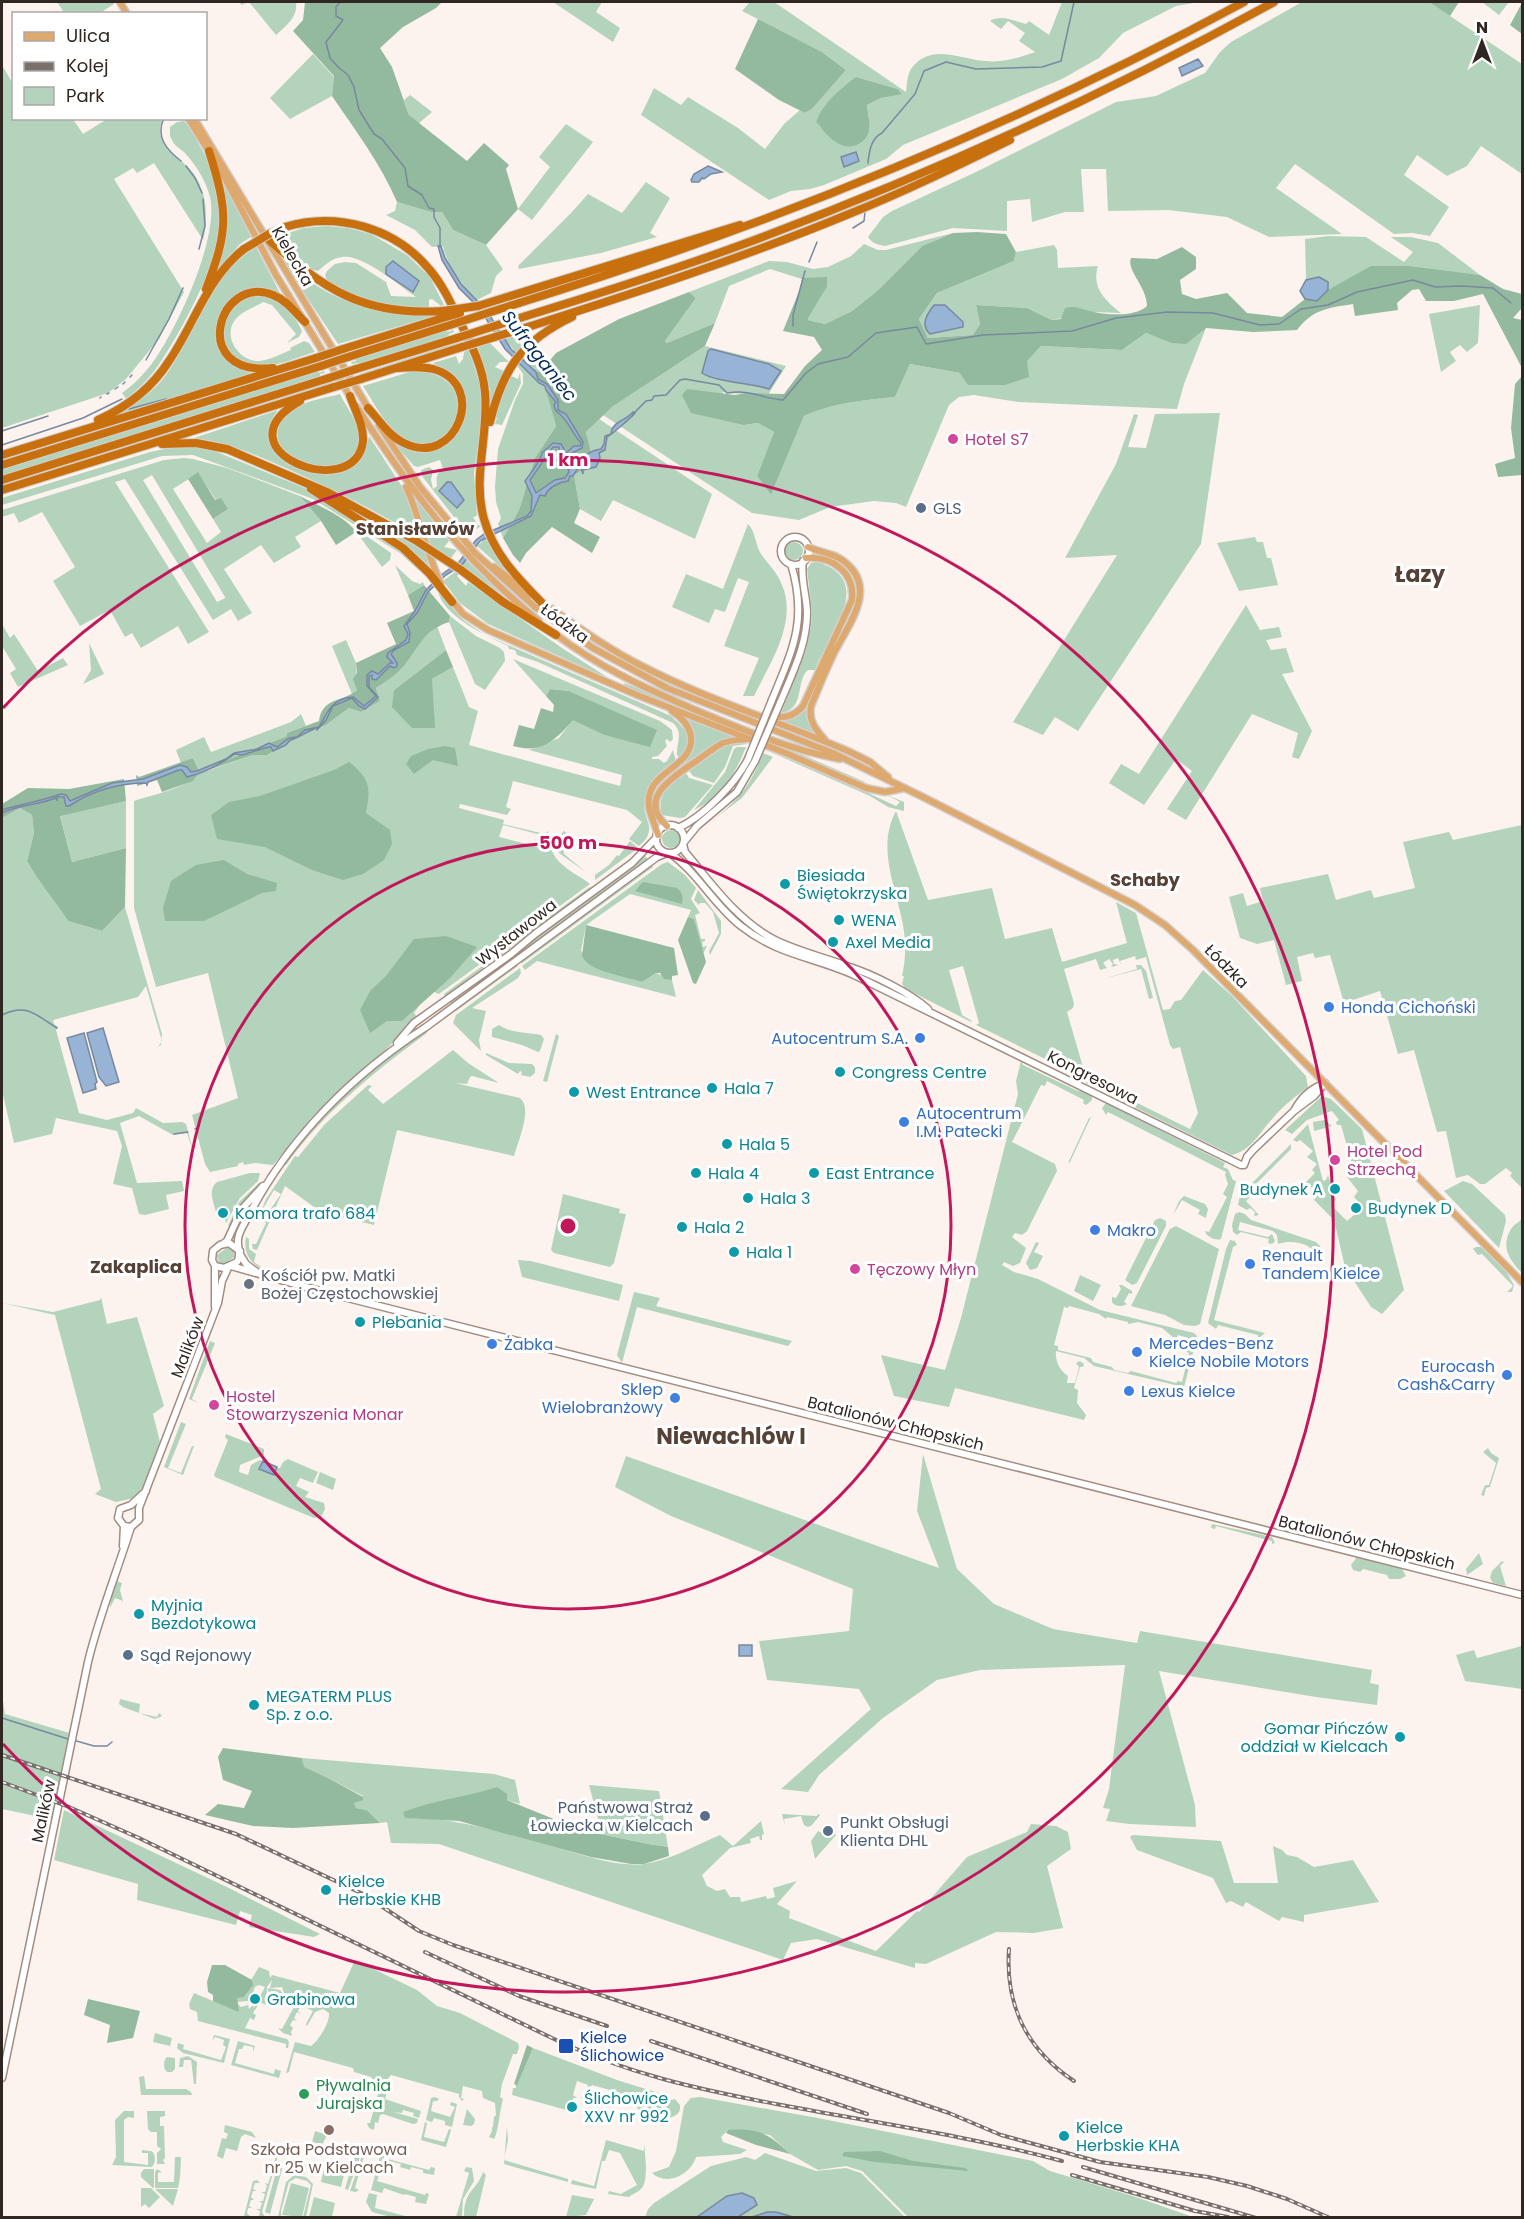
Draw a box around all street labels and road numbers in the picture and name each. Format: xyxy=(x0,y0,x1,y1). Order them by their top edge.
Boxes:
street label: Kielecka xyxy=(266,222,319,291)
street label: Łódzka xyxy=(536,598,593,649)
street label: Wystawowa xyxy=(471,893,562,971)
street label: Łódzka xyxy=(1199,939,1254,994)
street label: Kongresowa xyxy=(1043,1045,1142,1110)
street label: Malików xyxy=(165,1313,210,1381)
street label: Batalionów Chłopskich xyxy=(805,1390,987,1457)
street label: Batalionów Chłopskich xyxy=(1276,1509,1458,1576)
street label: Malików xyxy=(26,1777,61,1845)

